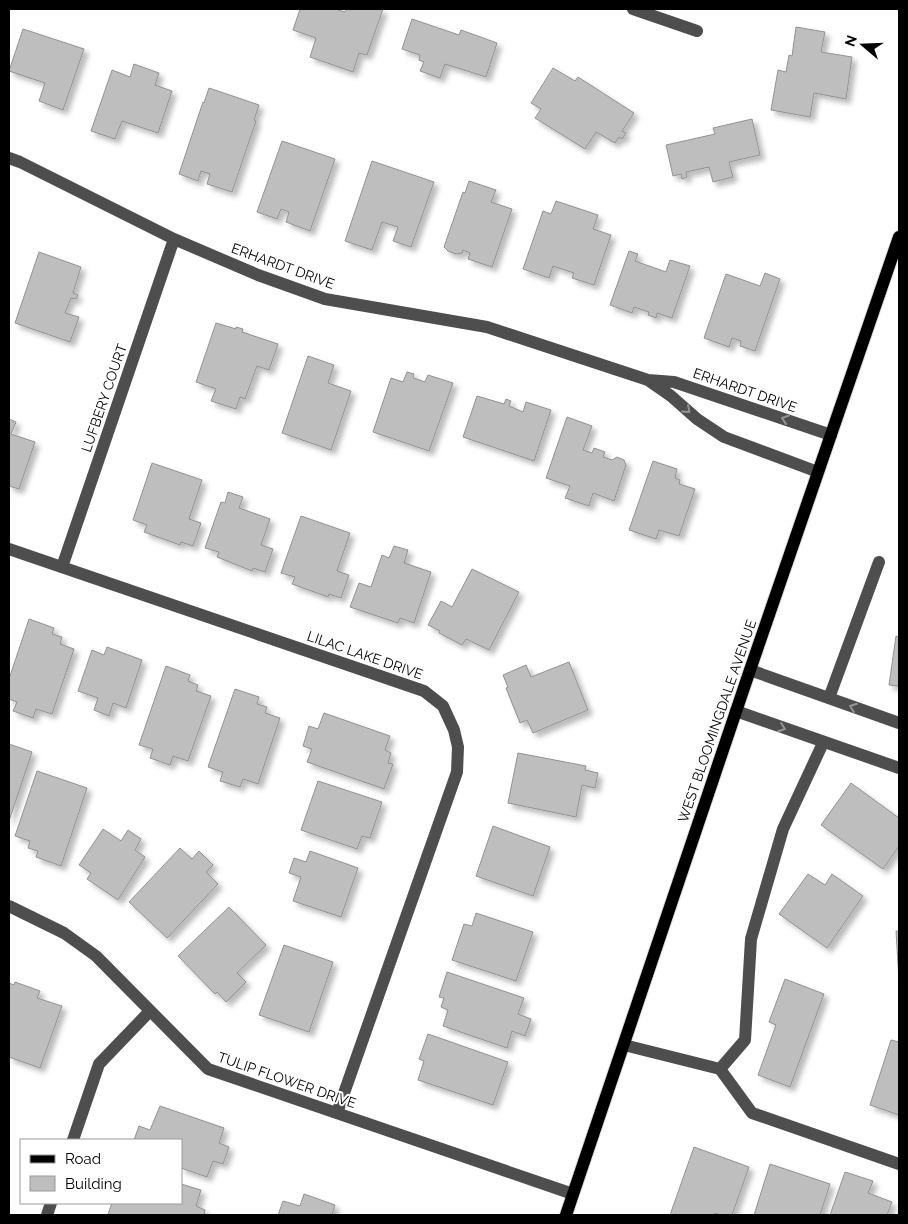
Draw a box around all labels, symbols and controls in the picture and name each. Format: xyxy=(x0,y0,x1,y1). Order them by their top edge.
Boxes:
north arrow xyxy=(838,20,888,70)
text: N xyxy=(841,33,860,48)
street label: ERHARDT DRIVE xyxy=(229,240,337,292)
street label: LUFBERY COURT xyxy=(78,341,130,454)
street label: ERHARDT DRIVE xyxy=(691,365,799,415)
one-way arrow xyxy=(681,404,690,413)
one-way arrow xyxy=(781,415,790,425)
street label: WEST BLOOMINGDALE AVENUE xyxy=(675,617,759,825)
street label: LILAC LAKE DRIVE xyxy=(305,628,425,682)
one-way arrow xyxy=(850,703,858,713)
one-way arrow xyxy=(777,722,786,732)
street label: TULIP FLOWER DRIVE xyxy=(216,1049,358,1111)
legend xyxy=(20,1139,182,1204)
text: Road xyxy=(65,1150,101,1168)
text: Building xyxy=(65,1175,122,1193)

